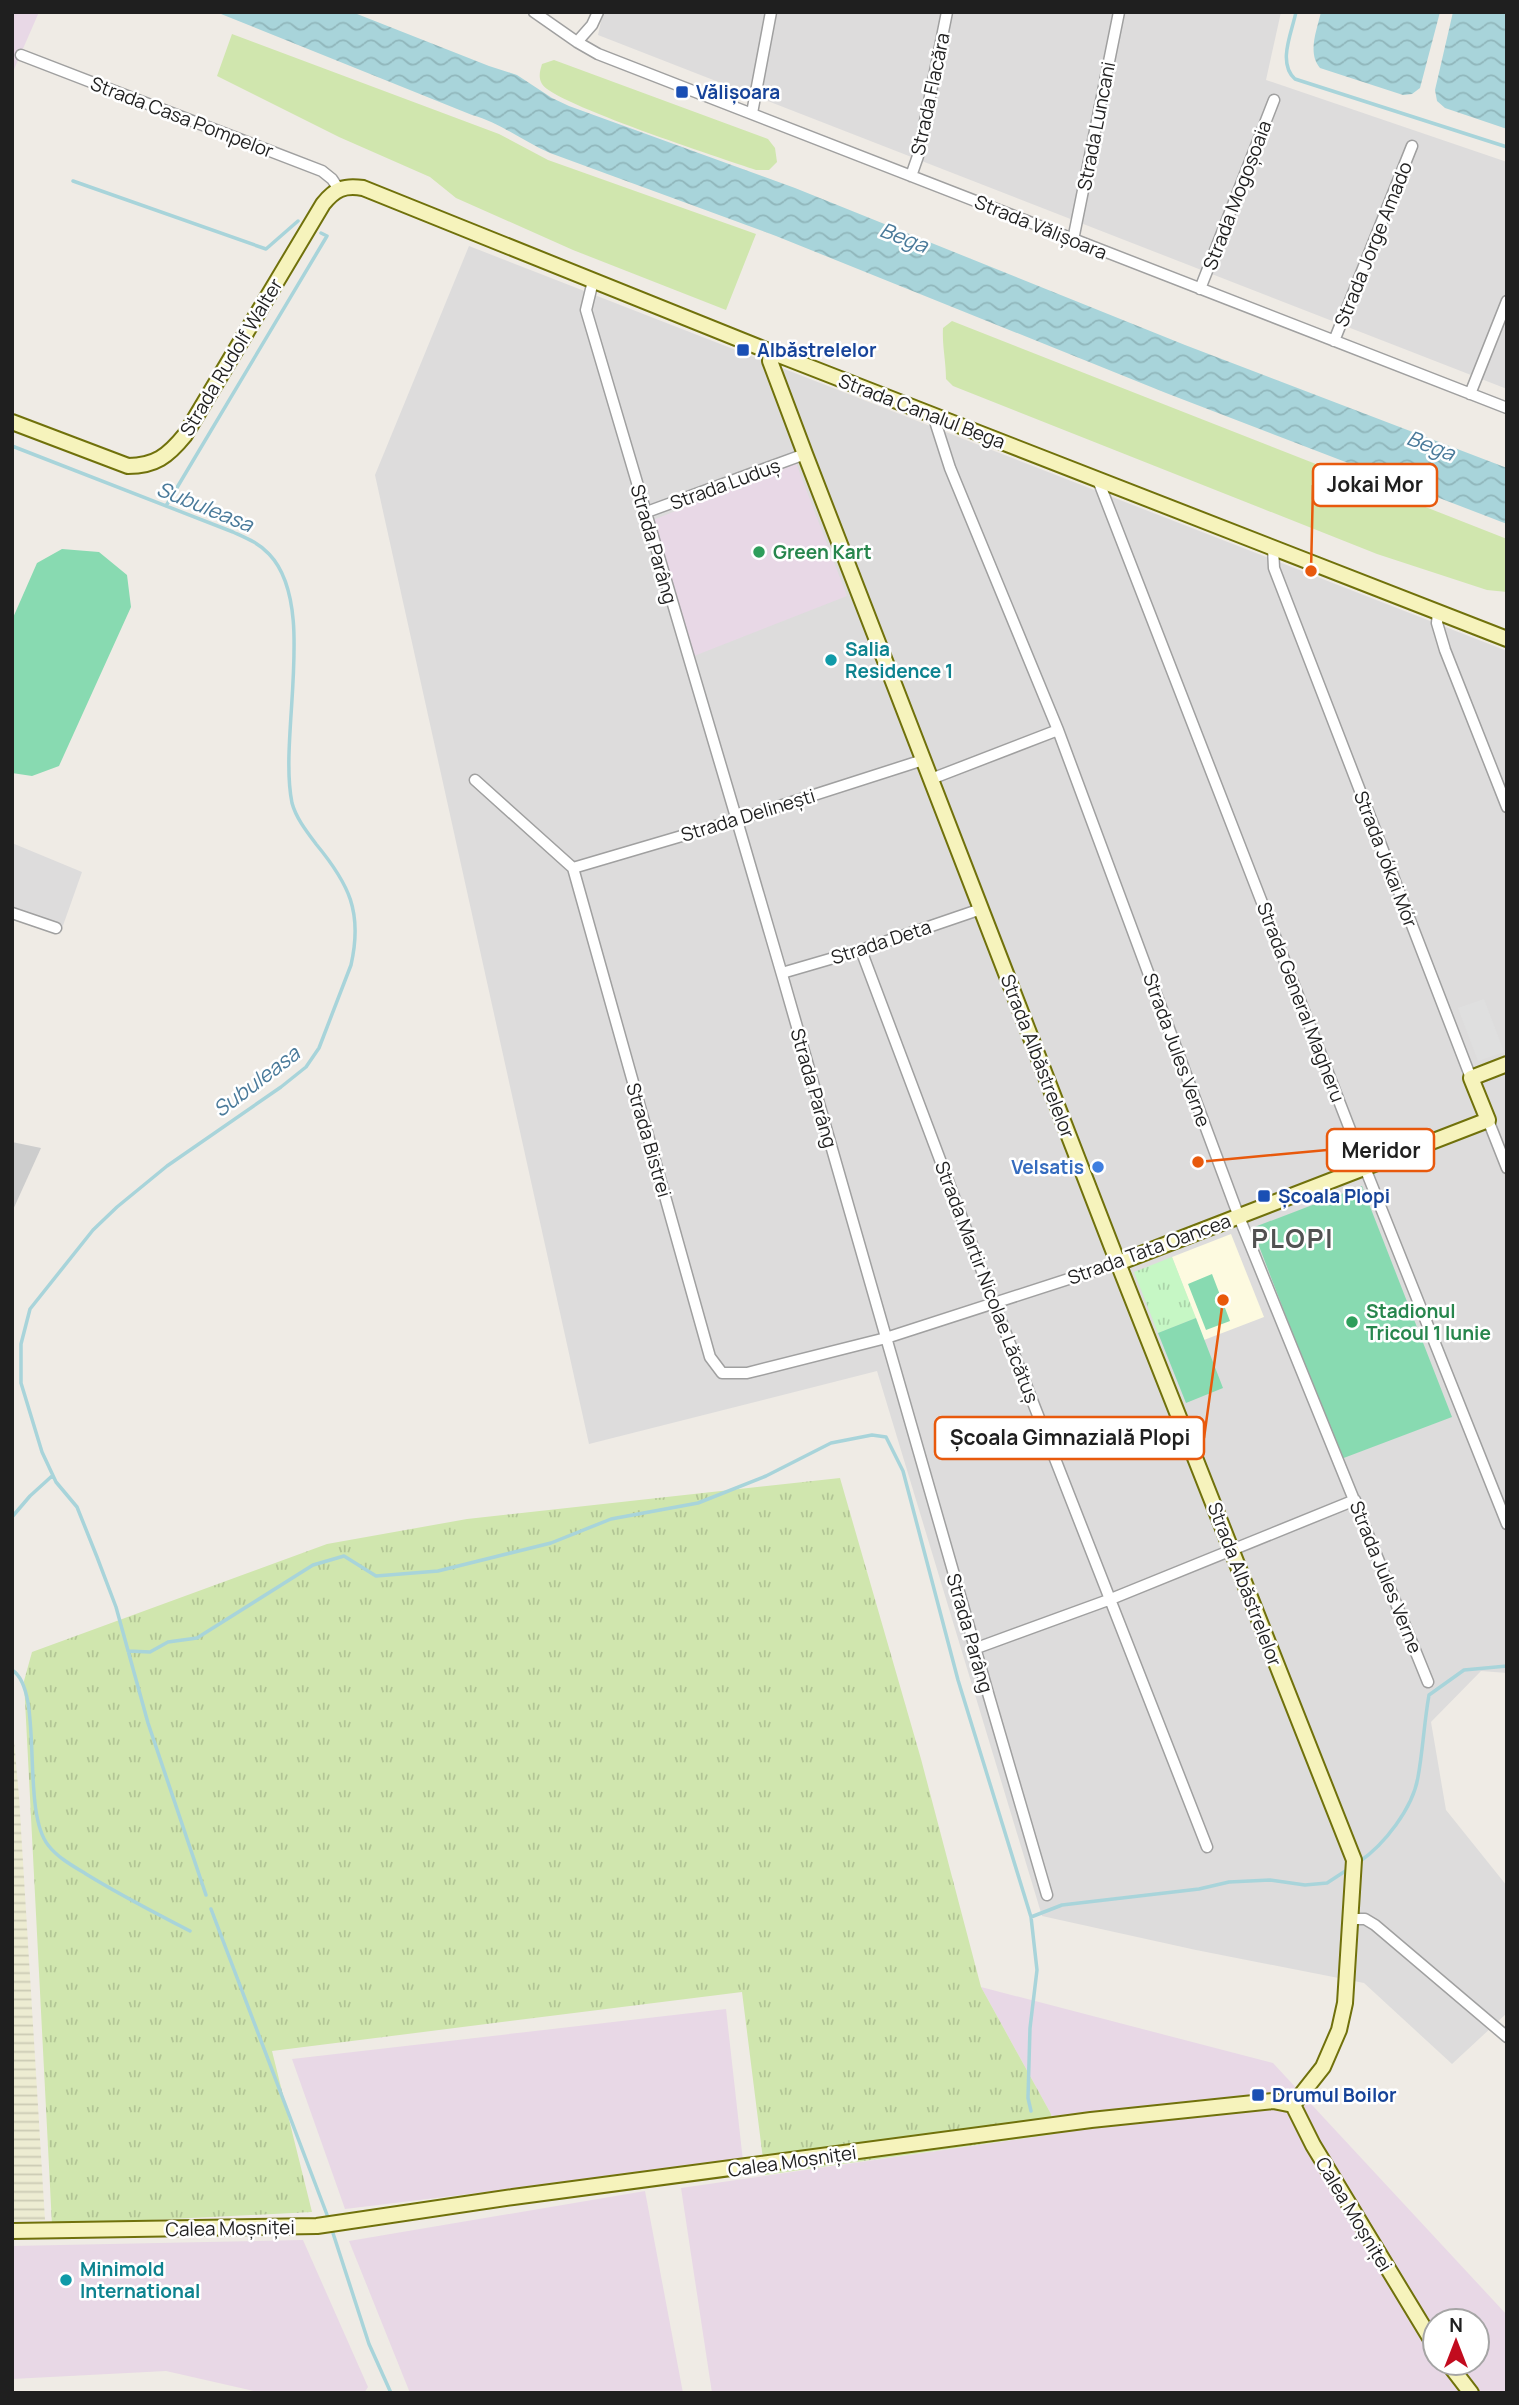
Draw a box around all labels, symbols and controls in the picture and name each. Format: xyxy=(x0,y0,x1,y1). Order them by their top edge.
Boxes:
street label: Strada Flacăra xyxy=(904,30,956,158)
street label: Strada Luncani xyxy=(1071,59,1121,193)
street label: Strada Casa Pompelor xyxy=(87,70,277,164)
place label: Vălișoara xyxy=(696,79,780,105)
marker: Vălișoara xyxy=(674,84,690,100)
street label: Strada Mogoșoaia xyxy=(1196,116,1278,274)
street label: Strada Jorge Amado xyxy=(1328,158,1418,330)
street label: Strada Vălișoara xyxy=(971,189,1111,265)
water label: Bega xyxy=(876,215,933,259)
street label: Strada Rudolf Walter xyxy=(174,273,289,441)
place label: Albăstrelelor xyxy=(757,337,877,363)
marker: Albăstrelelor xyxy=(735,342,751,358)
street label: Strada Canalul Bega xyxy=(835,367,1009,455)
water label: Bega xyxy=(1403,423,1460,467)
street label: Strada Luduș xyxy=(666,452,784,516)
callout: Jokai Mor xyxy=(1313,464,1437,506)
text: Jokai Mor xyxy=(1327,470,1423,498)
water label: Subuleasa xyxy=(153,474,259,539)
street label: Strada Parâng xyxy=(625,481,683,607)
place label: Green Kart xyxy=(773,539,872,565)
marker: Green Kart xyxy=(751,544,767,560)
place label: Salia Residence 1 xyxy=(845,636,953,684)
marker: Salia Residence 1 xyxy=(823,652,839,668)
street label: Strada Delinești xyxy=(678,782,818,848)
street label: Strada Jókai Mór xyxy=(1348,787,1424,931)
street label: Strada General Magheru xyxy=(1251,898,1351,1106)
street label: Strada Deta xyxy=(828,914,934,970)
street label: Strada Jules Verne xyxy=(1137,969,1217,1131)
street label: Strada Albăstrelelor xyxy=(995,970,1081,1142)
street label: Strada Parâng xyxy=(785,1025,843,1151)
water label: Subuleasa xyxy=(207,1038,306,1123)
street label: Strada Bistrei xyxy=(620,1080,678,1200)
callout: Meridor xyxy=(1327,1129,1434,1171)
text: Meridor xyxy=(1341,1136,1421,1164)
place label: Velsatis xyxy=(1011,1154,1084,1180)
street label: Strada Martir Nicolae Lăcătuș xyxy=(929,1157,1045,1407)
marker: Velsatis xyxy=(1090,1159,1106,1175)
place label: Școala Plopi xyxy=(1278,1183,1390,1209)
marker: Școala Plopi xyxy=(1256,1188,1272,1204)
street label: Strada Tata Oancea xyxy=(1064,1207,1234,1291)
district label: PLOPI xyxy=(1251,1220,1335,1256)
place label: Stadionul Tricoul 1 Iunie xyxy=(1366,1298,1491,1346)
marker: Stadionul Tricoul 1 Iunie xyxy=(1344,1314,1360,1330)
callout: Școala Gimnazială Plopi xyxy=(935,1417,1204,1459)
text: Școala Gimnazială Plopi xyxy=(950,1423,1190,1452)
street label: Strada Jules Verne xyxy=(1344,1497,1428,1657)
street label: Strada Albăstrelelor xyxy=(1202,1498,1288,1670)
street label: Strada Parâng xyxy=(941,1570,999,1696)
place label: Drumul Boilor xyxy=(1272,2082,1397,2108)
marker: Drumul Boilor xyxy=(1250,2087,1266,2103)
street label: Calea Moșniței xyxy=(726,2139,858,2183)
street label: Calea Moșniței xyxy=(1310,2152,1398,2276)
street label: Calea Moșniței xyxy=(165,2214,295,2242)
place label: Minimold International xyxy=(80,2256,200,2304)
marker: Minimold International xyxy=(58,2272,74,2288)
north arrow xyxy=(1421,2307,1491,2377)
text: N xyxy=(1449,2312,1463,2338)

